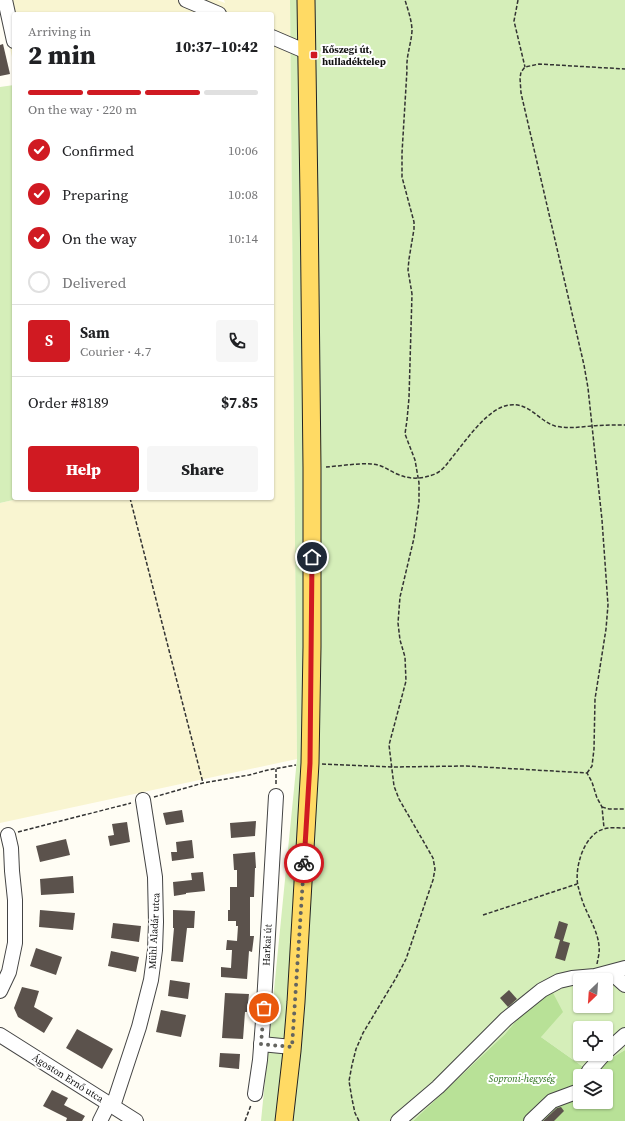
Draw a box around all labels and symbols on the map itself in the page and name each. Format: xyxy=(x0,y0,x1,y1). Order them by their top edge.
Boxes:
place label: Kőszegi út, hulladéktelep xyxy=(322,43,386,68)
marker: Kőszegi út, hulladéktelep xyxy=(309,50,319,60)
pin xyxy=(295,540,329,574)
courier xyxy=(284,843,324,883)
street label: Mühl Aladár utca xyxy=(145,891,163,970)
street label: Harkai út xyxy=(259,923,275,966)
north arrow xyxy=(573,973,613,1013)
pin xyxy=(247,991,281,1025)
street label: Ágoston Ernő utca xyxy=(30,1051,107,1106)
park label: Soproni-hegység xyxy=(489,1072,557,1085)

